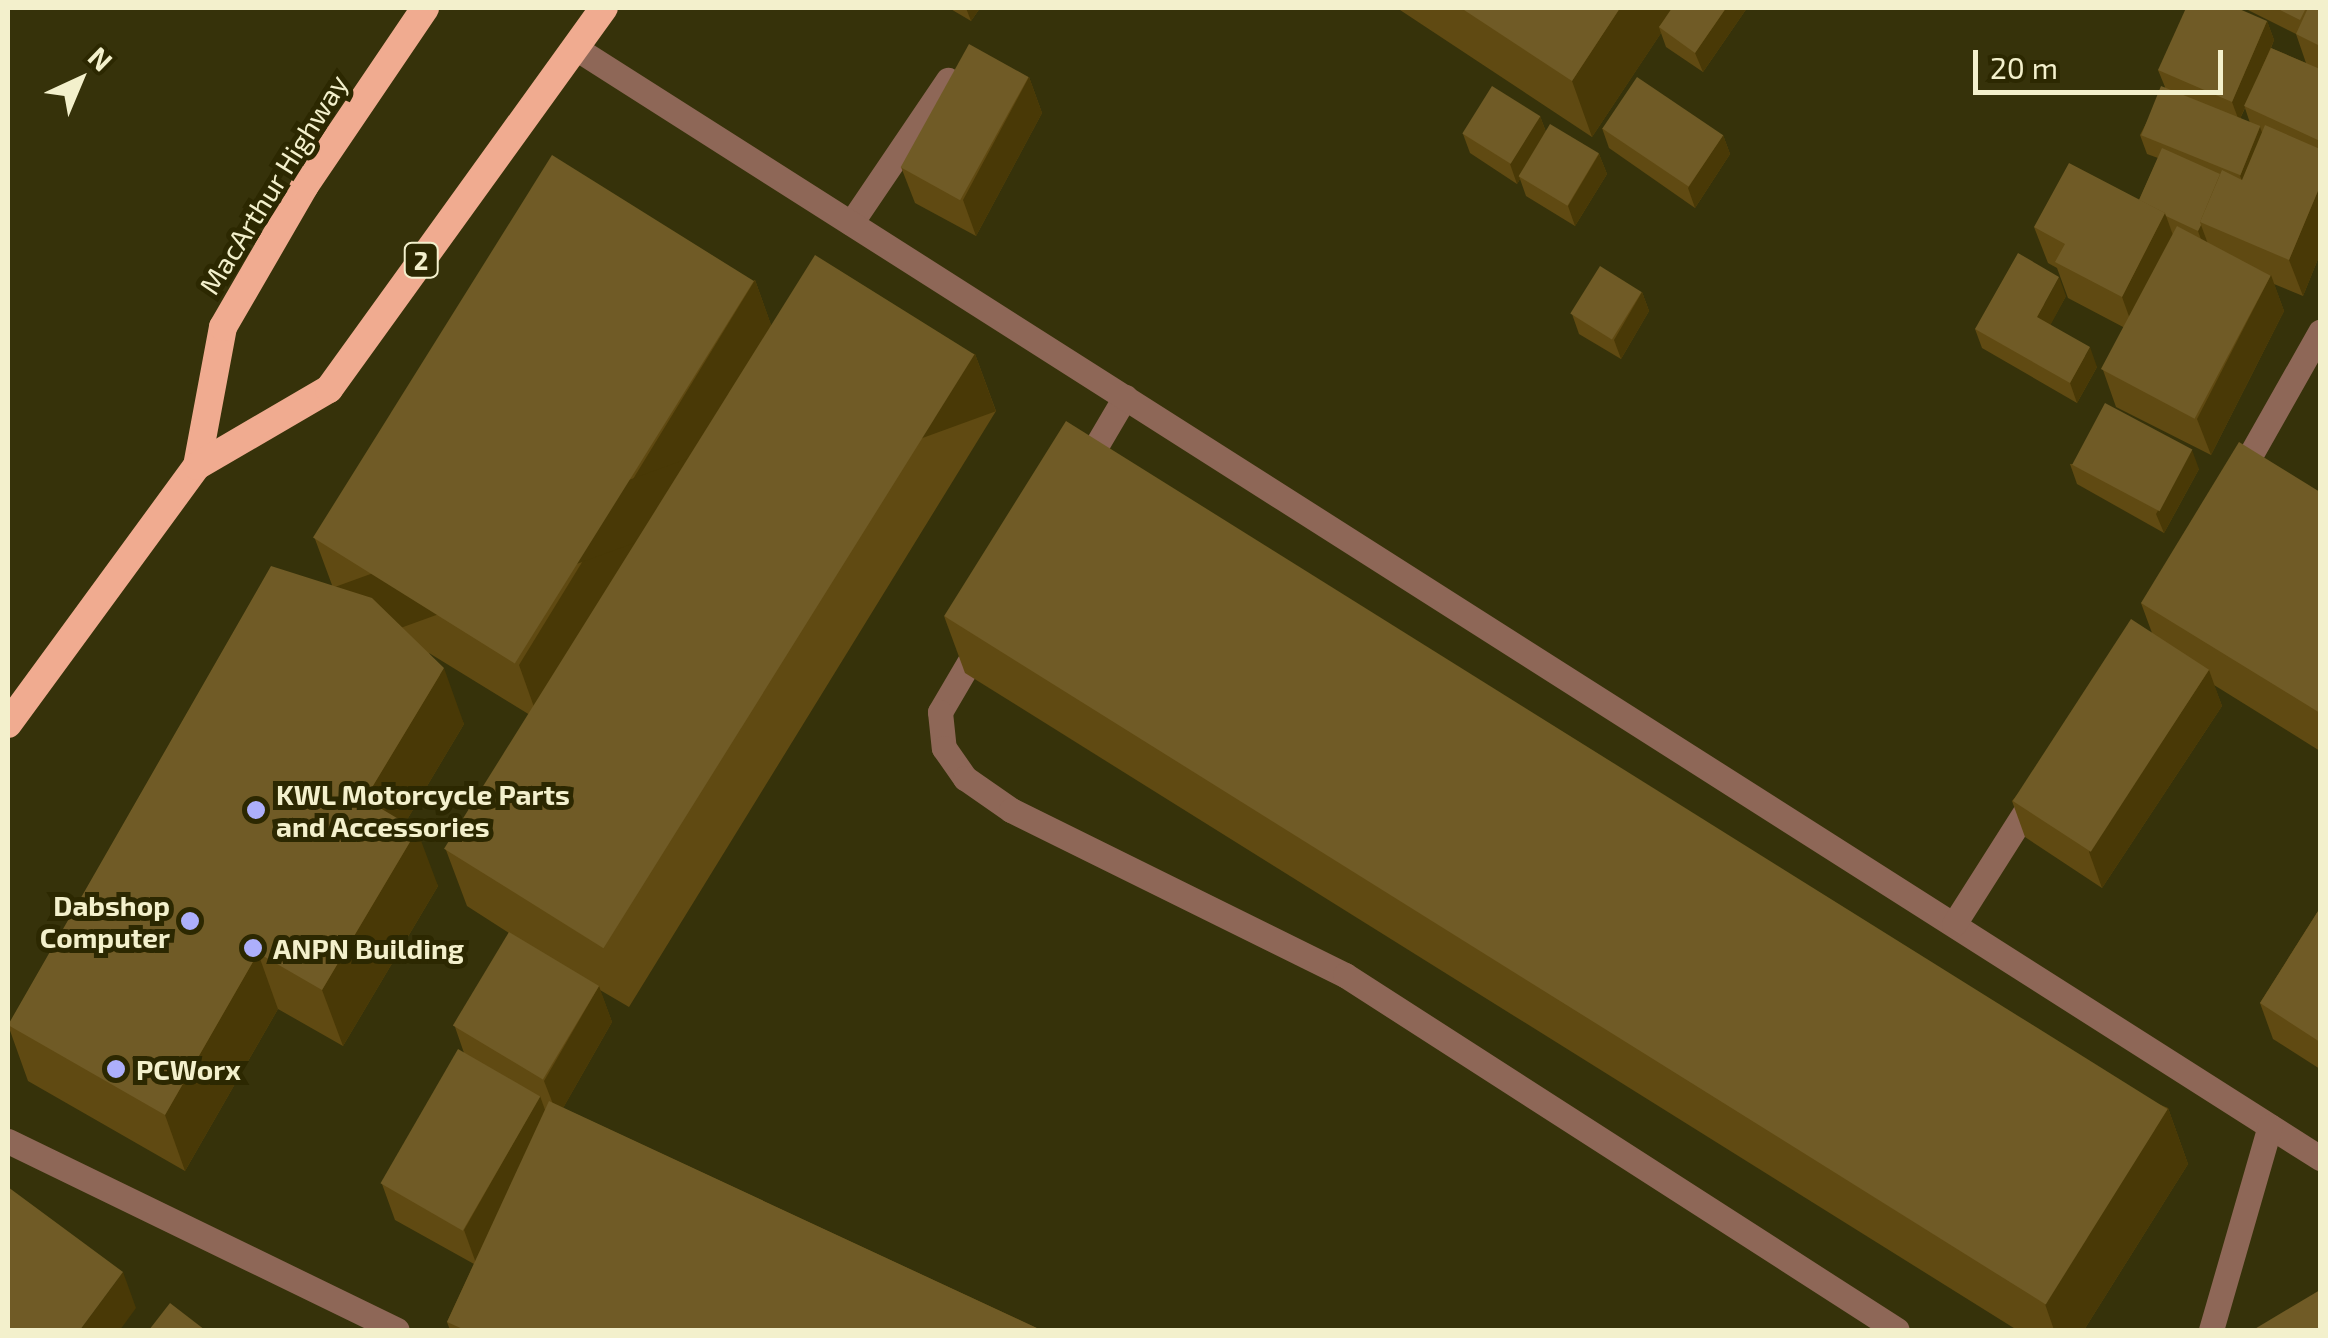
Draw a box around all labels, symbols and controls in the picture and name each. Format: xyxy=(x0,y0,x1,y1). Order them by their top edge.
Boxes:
north arrow xyxy=(30,30,130,130)
scale bar xyxy=(1978,30,2228,92)
text: N xyxy=(82,39,120,78)
text: 20 m xyxy=(1990,49,2058,85)
street label: MacArthur Highway xyxy=(192,68,354,300)
road number: 2 xyxy=(404,240,438,280)
place label: KWL Motorcycle Parts and Accessories xyxy=(276,777,570,843)
marker: KWL Motorcycle Parts and Accessories xyxy=(245,799,267,821)
place label: Dabshop Computer xyxy=(40,888,170,954)
marker: Dabshop Computer xyxy=(179,910,201,932)
place label: ANPN Building xyxy=(273,931,464,965)
marker: ANPN Building xyxy=(242,937,264,959)
place label: PCWorx xyxy=(136,1052,241,1086)
marker: PCWorx xyxy=(105,1058,127,1080)

